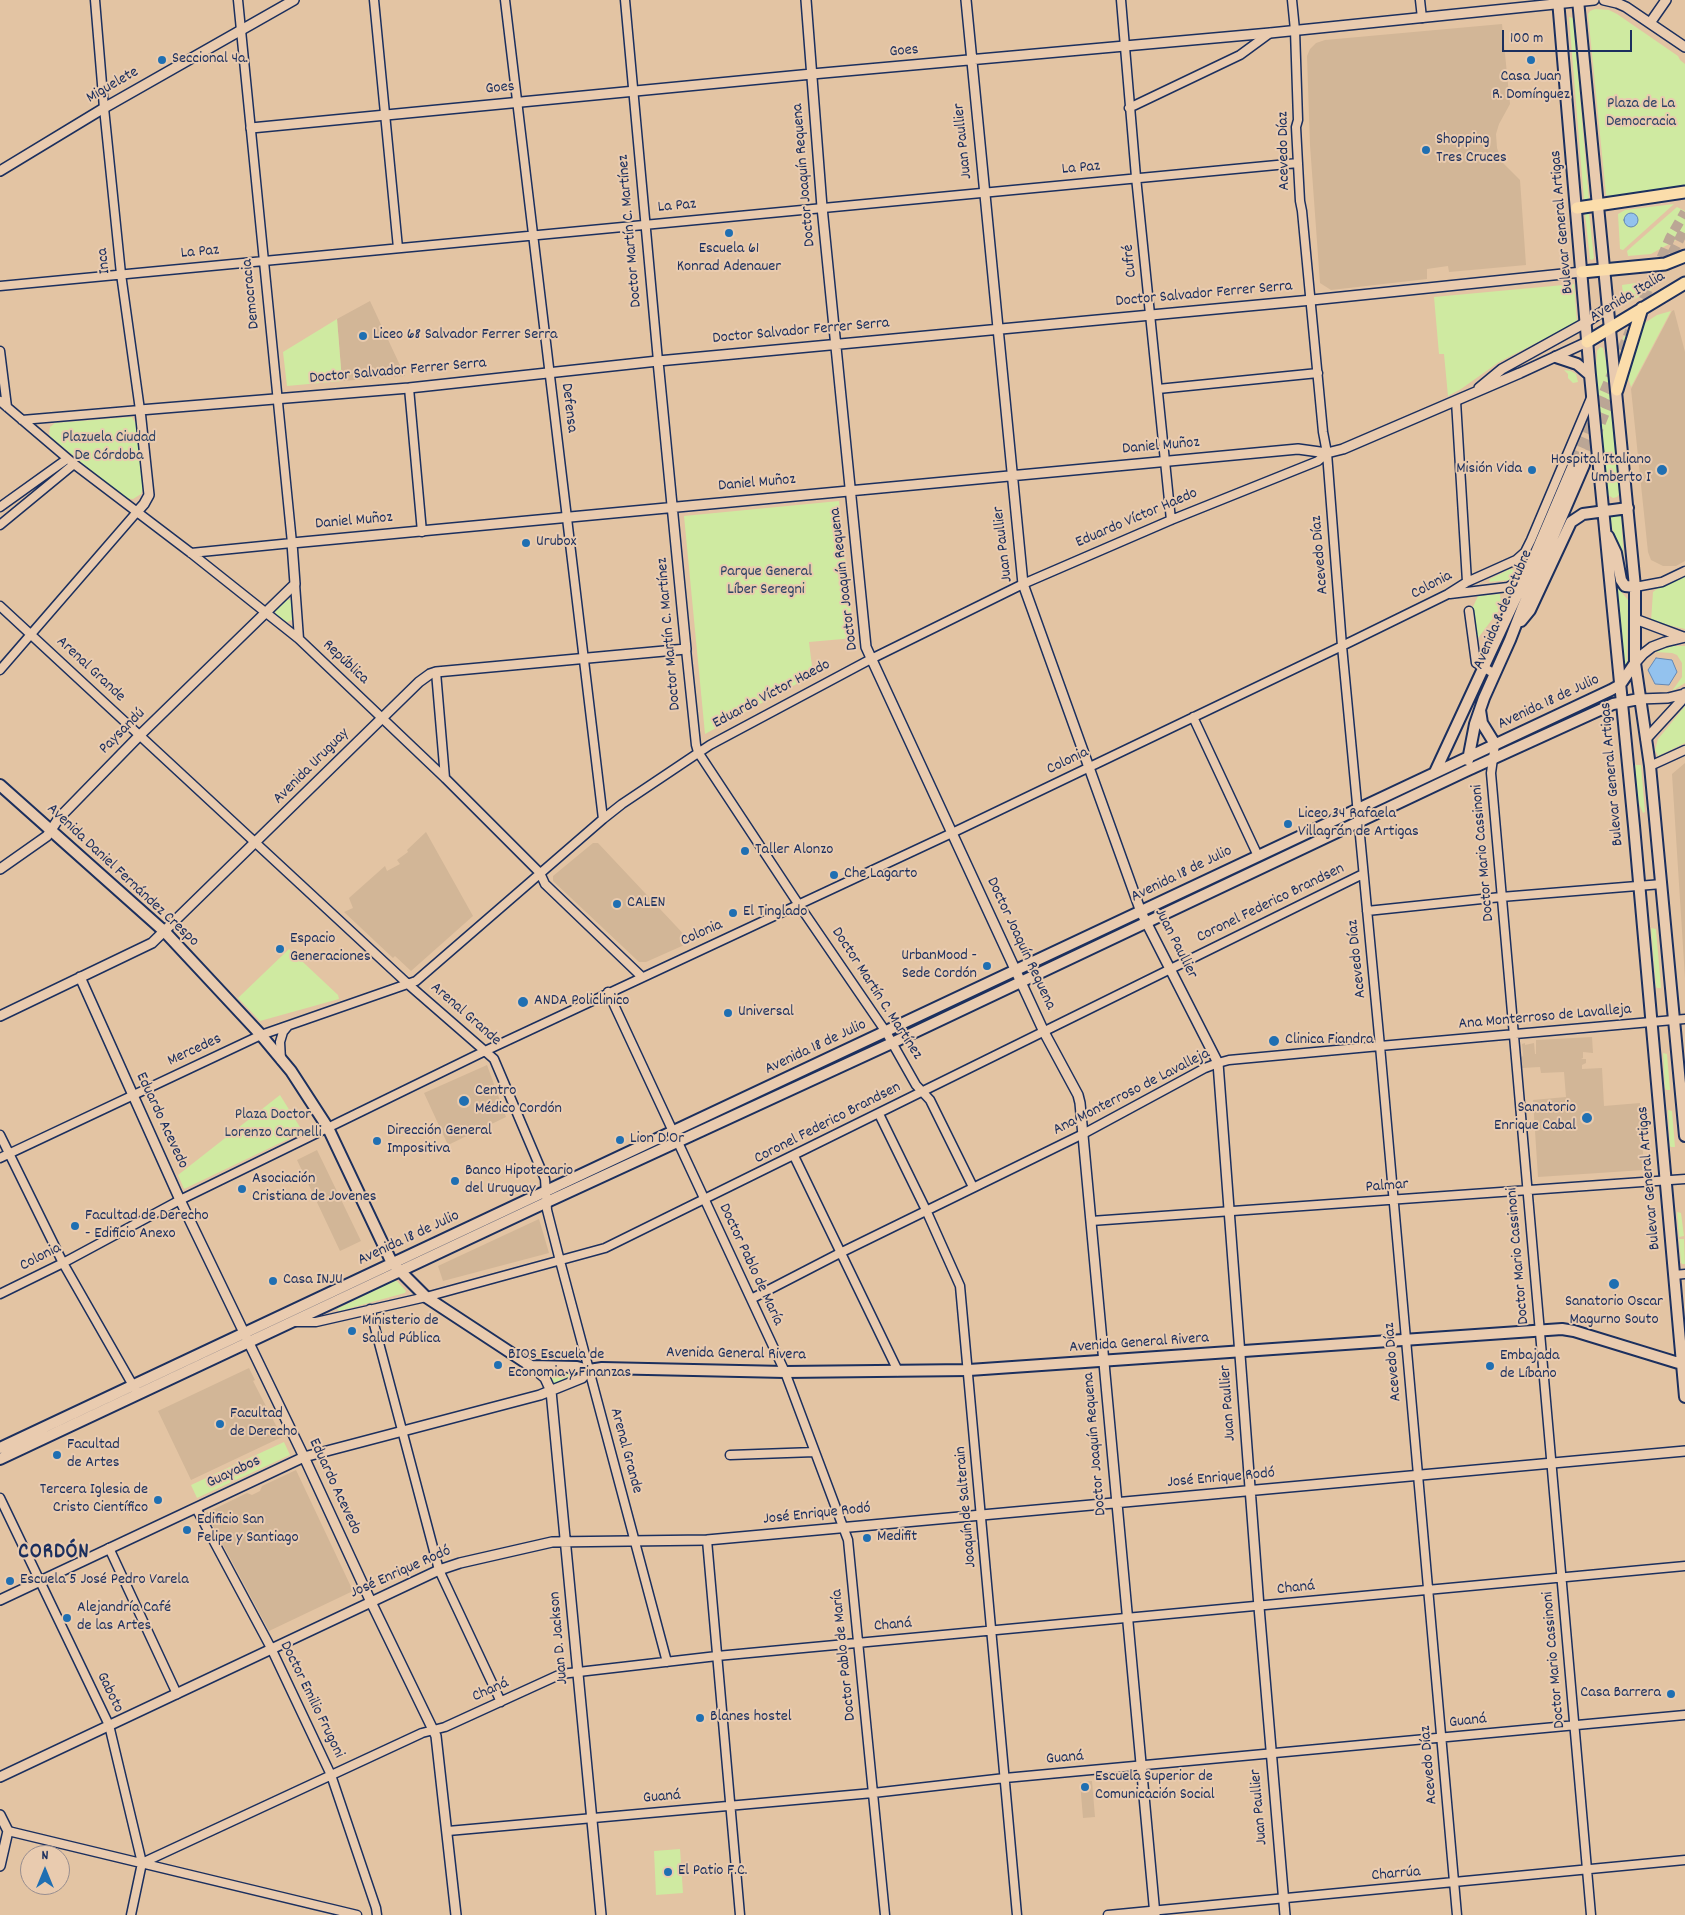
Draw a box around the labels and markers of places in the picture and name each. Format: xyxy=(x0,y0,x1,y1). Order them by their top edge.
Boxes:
place label: Seccional 4a. xyxy=(172,50,248,70)
marker: Seccional 4a. xyxy=(156,54,168,66)
marker: Casa Juan R. Domínguez xyxy=(1525,54,1537,66)
place label: Casa Juan R. Domínguez xyxy=(1492,68,1570,106)
place label: Shopping Tres Cruces xyxy=(1436,131,1507,169)
marker: Shopping Tres Cruces xyxy=(1420,144,1432,156)
marker: Escuela 61 Konrad Adenauer xyxy=(723,227,735,239)
place label: Escuela 61 Konrad Adenauer xyxy=(677,240,781,278)
place label: Liceo 68 Salvador Ferrer Serra xyxy=(373,326,558,346)
marker: Liceo 68 Salvador Ferrer Serra xyxy=(357,330,369,342)
place label: Hospital Italiano Umberto I xyxy=(1551,451,1651,489)
place label: Misión Vida xyxy=(1456,460,1522,480)
marker: Hospital Italiano Umberto I xyxy=(1655,463,1669,477)
marker: Misión Vida xyxy=(1526,464,1538,476)
place label: Urubox xyxy=(536,533,577,553)
marker: Urubox xyxy=(520,537,532,549)
place label: Liceo 34 Rafaela Villagrán de Artigas xyxy=(1298,805,1419,843)
marker: Liceo 34 Rafaela Villagrán de Artigas xyxy=(1282,818,1294,830)
place label: Taller Alonzo xyxy=(755,841,833,861)
marker: Taller Alonzo xyxy=(739,845,751,857)
place label: Che Lagarto xyxy=(844,865,917,885)
marker: Che Lagarto xyxy=(828,869,840,881)
place label: CALEN xyxy=(627,894,665,914)
marker: CALEN xyxy=(611,898,623,910)
place label: El Tinglado xyxy=(743,903,807,923)
marker: El Tinglado xyxy=(727,907,739,919)
place label: Espacio Generaciones xyxy=(290,930,371,968)
marker: Espacio Generaciones xyxy=(274,943,286,955)
place label: UrbanMood - Sede Cordón xyxy=(901,947,977,985)
marker: UrbanMood - Sede Cordón xyxy=(981,960,993,972)
place label: ANDA Policlinico xyxy=(534,992,629,1012)
marker: ANDA Policlinico xyxy=(516,995,530,1009)
place label: Universal xyxy=(738,1003,794,1023)
marker: Universal xyxy=(722,1007,734,1019)
place label: Clinica Fiandra xyxy=(1285,1031,1373,1051)
marker: Clinica Fiandra xyxy=(1267,1034,1281,1048)
place label: Centro Médico Cordón xyxy=(475,1082,562,1120)
marker: Centro Médico Cordón xyxy=(457,1094,471,1108)
place label: Sanatorio Enrique Cabal xyxy=(1494,1099,1576,1137)
marker: Sanatorio Enrique Cabal xyxy=(1580,1111,1594,1125)
place label: Dirección General Impositiva xyxy=(387,1122,492,1160)
place label: Lion D'Or xyxy=(630,1130,684,1150)
marker: Lion D'Or xyxy=(614,1134,626,1146)
marker: Dirección General Impositiva xyxy=(371,1135,383,1147)
place label: Banco Hipotecario del Uruguay xyxy=(465,1162,573,1200)
place label: Asociación Cristiana de Jovenes xyxy=(252,1170,376,1208)
marker: Banco Hipotecario del Uruguay xyxy=(449,1175,461,1187)
marker: Asociación Cristiana de Jovenes xyxy=(236,1183,248,1195)
place label: Facultad de Derecho - Edificio Anexo xyxy=(85,1207,209,1245)
marker: Facultad de Derecho - Edificio Anexo xyxy=(69,1220,81,1232)
place label: Casa INJU xyxy=(283,1271,343,1291)
marker: Casa INJU xyxy=(267,1275,279,1287)
marker: Sanatorio Oscar Magurno Souto xyxy=(1607,1277,1621,1291)
place label: Sanatorio Oscar Magurno Souto xyxy=(1565,1293,1663,1331)
place label: Ministerio de Salud Pública xyxy=(362,1312,440,1350)
marker: Ministerio de Salud Pública xyxy=(346,1325,358,1337)
place label: BIOS Escuela de Economia y Finanzas xyxy=(508,1346,631,1384)
place label: Embajada de Líbano xyxy=(1500,1347,1559,1385)
marker: BIOS Escuela de Economia y Finanzas xyxy=(492,1359,504,1371)
marker: Embajada de Líbano xyxy=(1484,1360,1496,1372)
place label: Facultad de Derecho xyxy=(230,1405,297,1443)
marker: Facultad de Derecho xyxy=(214,1418,226,1430)
place label: Facultad de Artes xyxy=(67,1436,120,1474)
marker: Facultad de Artes xyxy=(51,1449,63,1461)
place label: Tercera Iglesia de Cristo Científico xyxy=(40,1481,148,1519)
marker: Tercera Iglesia de Cristo Científico xyxy=(152,1494,164,1506)
place label: Edificio San Felipe y Santiago xyxy=(197,1511,299,1549)
marker: Edificio San Felipe y Santiago xyxy=(181,1524,193,1536)
place label: Medifit xyxy=(877,1528,917,1548)
marker: Medifit xyxy=(861,1532,873,1544)
place label: Escuela 5 José Pedro Varela xyxy=(20,1571,189,1591)
marker: Escuela 5 José Pedro Varela xyxy=(4,1575,16,1587)
place label: Alejandría Café de las Artes xyxy=(77,1599,171,1637)
marker: Alejandría Café de las Artes xyxy=(61,1612,73,1624)
place label: Casa Barrera xyxy=(1580,1684,1661,1704)
marker: Casa Barrera xyxy=(1665,1688,1677,1700)
place label: Blanes hostel xyxy=(710,1708,792,1728)
marker: Blanes hostel xyxy=(694,1712,706,1724)
place label: Escuela Superior de Comunicación Social xyxy=(1095,1768,1215,1806)
marker: Escuela Superior de Comunicación Social xyxy=(1079,1781,1091,1793)
place label: El Patio F.C. xyxy=(678,1862,747,1882)
marker: El Patio F.C. xyxy=(662,1866,674,1878)

